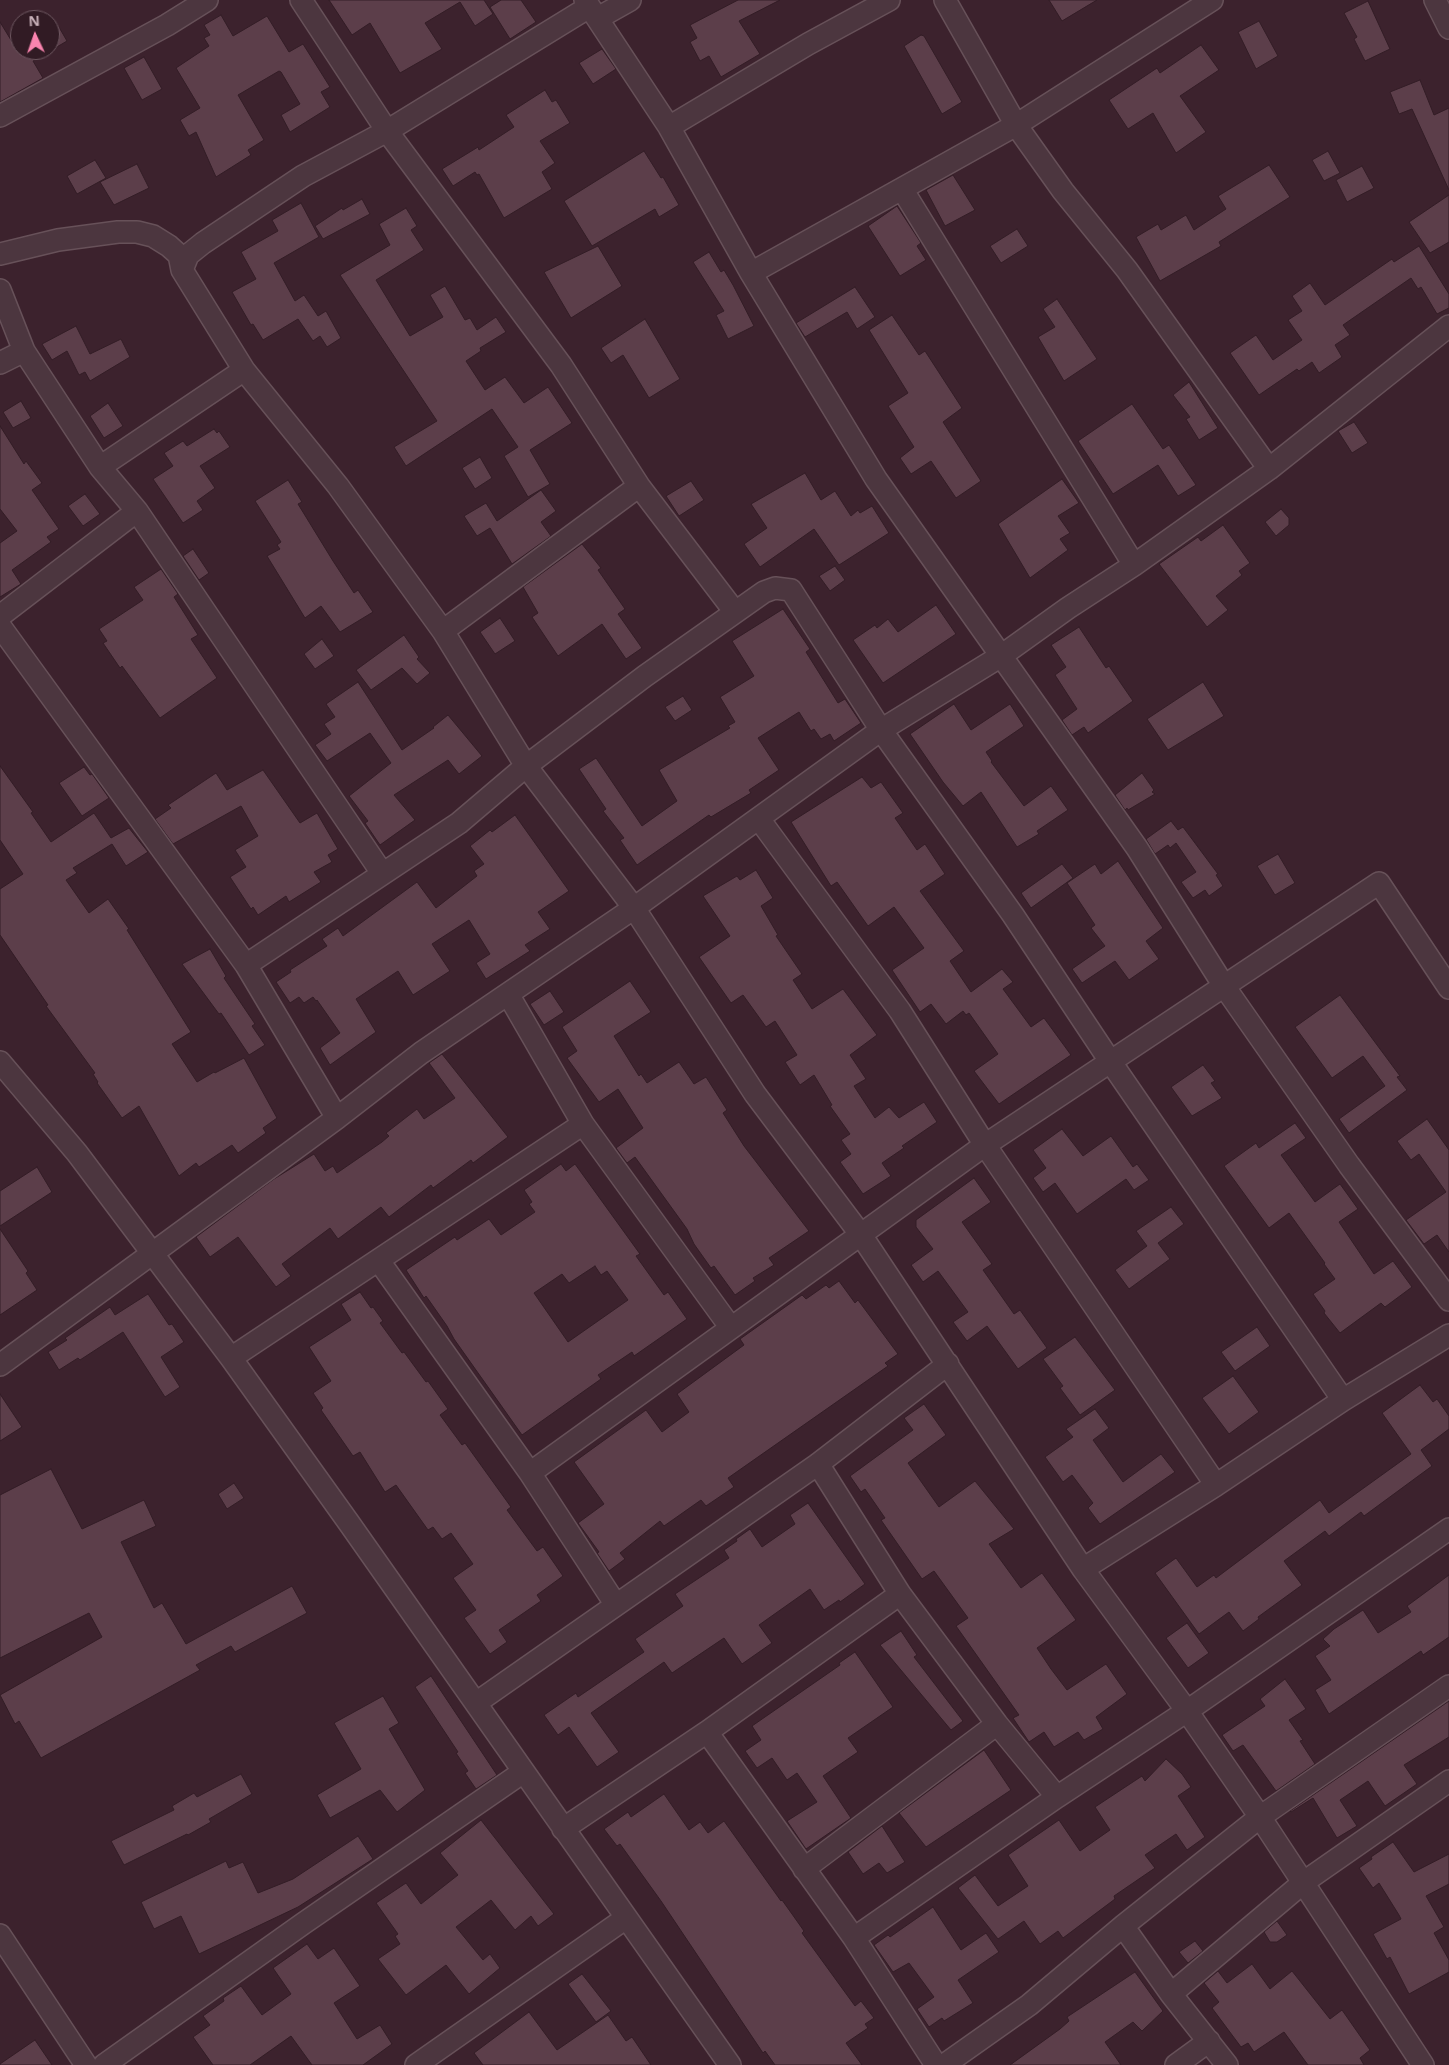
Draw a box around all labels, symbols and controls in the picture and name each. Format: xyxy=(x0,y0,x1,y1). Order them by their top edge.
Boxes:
north arrow xyxy=(10,10,60,60)
text: N xyxy=(28,11,40,30)

